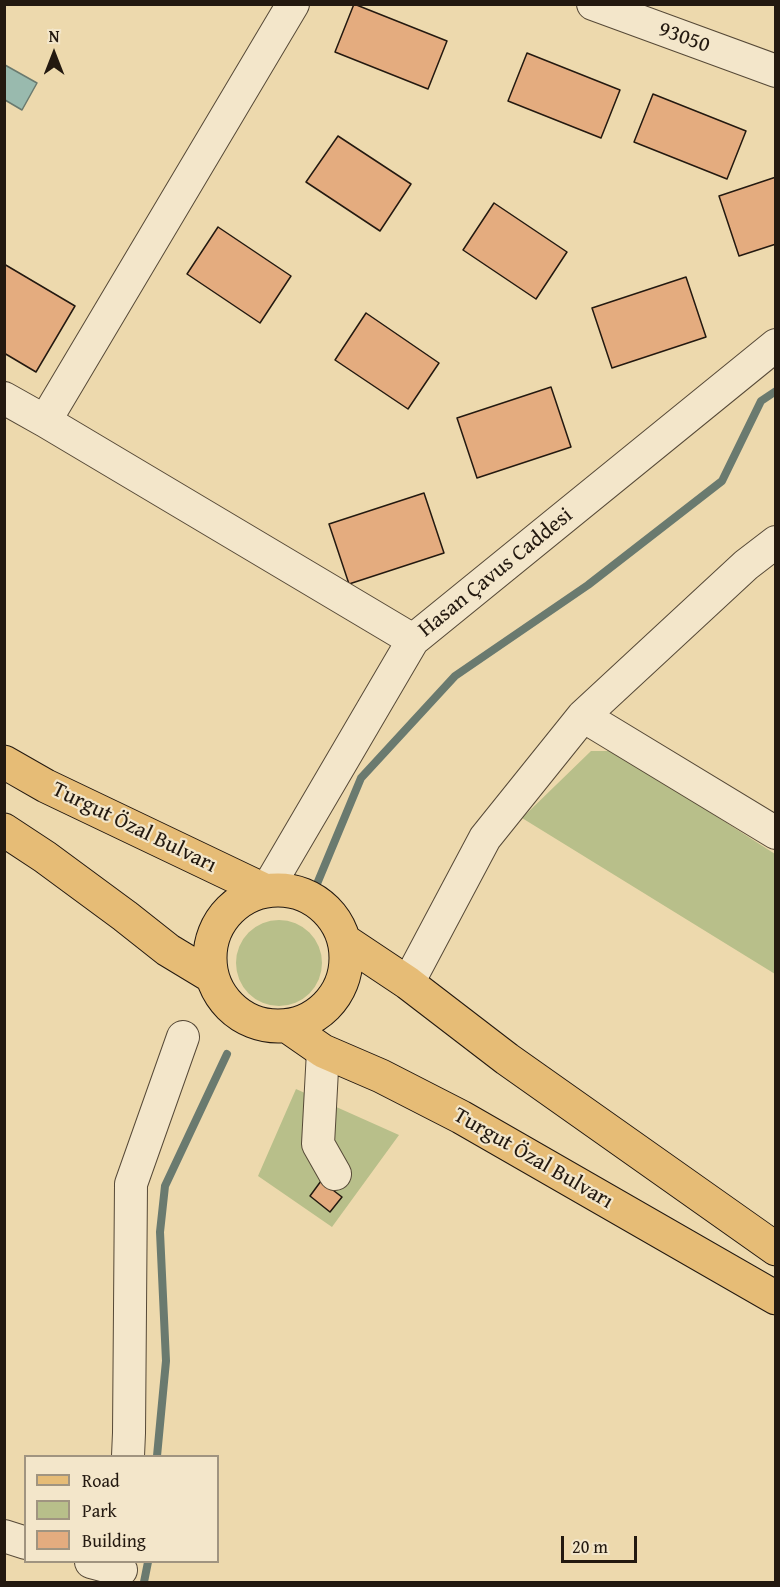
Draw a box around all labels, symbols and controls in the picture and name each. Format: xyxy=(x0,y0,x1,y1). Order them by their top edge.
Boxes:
street label: 93050 xyxy=(655,17,713,59)
north arrow xyxy=(24,24,84,84)
text: N xyxy=(49,24,59,48)
street label: Hasan Çavus Caddesi xyxy=(414,503,578,643)
street label: Turgut Özal Bulvarı xyxy=(47,777,221,879)
street label: Turgut Özal Bulvarı xyxy=(449,1103,617,1215)
legend xyxy=(24,1455,219,1563)
text: Road xyxy=(82,1467,120,1494)
text: Park xyxy=(82,1497,117,1524)
scale bar xyxy=(564,1524,640,1562)
text: Building xyxy=(82,1527,146,1554)
text: 20 m xyxy=(572,1533,608,1560)

